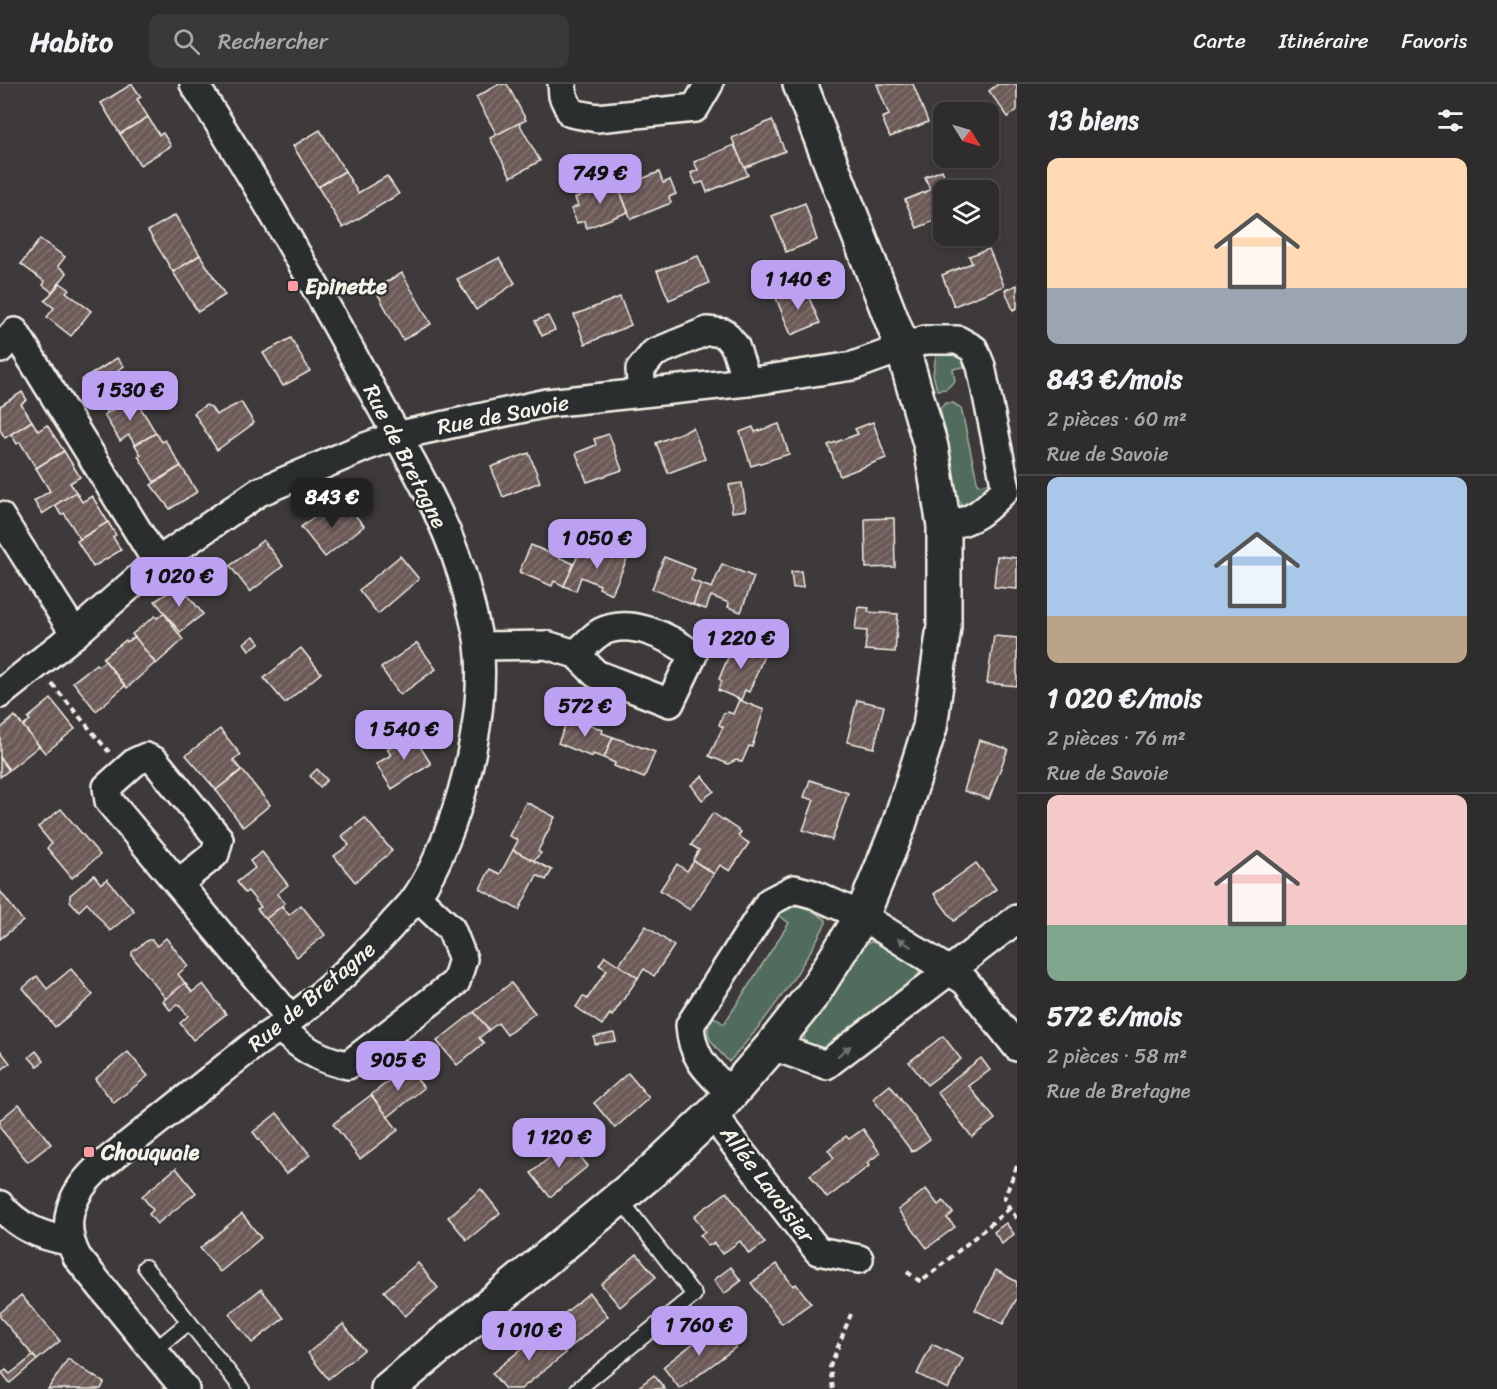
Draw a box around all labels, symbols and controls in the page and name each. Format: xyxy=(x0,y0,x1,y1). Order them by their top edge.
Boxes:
search box xyxy=(149,14,569,68)
text: Habito xyxy=(30,17,113,66)
text: Rechercher xyxy=(218,22,328,61)
text: Carte xyxy=(1194,22,1246,60)
text: Itinéraire xyxy=(1279,22,1369,60)
text: Favoris xyxy=(1402,22,1467,60)
icon: search xyxy=(170,25,203,58)
text: 13 biens xyxy=(1047,97,1139,143)
north arrow xyxy=(933,102,999,168)
map controls xyxy=(933,102,999,246)
icon: filters xyxy=(1434,104,1467,137)
pin: 749 € xyxy=(558,154,642,205)
text: 749 € xyxy=(573,156,627,191)
button: layers xyxy=(933,180,999,246)
icon: home xyxy=(1203,197,1311,305)
pin: 1 140 € xyxy=(743,260,853,311)
text: 1 140 € xyxy=(765,262,831,297)
place label: Epinette xyxy=(305,267,387,306)
marker: Epinette xyxy=(286,279,300,293)
text: 843 €/mois xyxy=(1047,356,1182,402)
pin: 1 530 € xyxy=(75,371,185,422)
text: 1 530 € xyxy=(96,373,164,408)
street label: Rue de Bretagne xyxy=(352,377,459,536)
street label: Rue de Savoie xyxy=(434,383,572,446)
text: 2 pièces · 60 m² xyxy=(1047,402,1187,437)
text: Rue de Savoie xyxy=(1047,437,1169,472)
pin: 843 € xyxy=(290,478,374,529)
text: 843 € xyxy=(305,480,359,515)
icon: home xyxy=(1203,516,1311,624)
pin: 1 050 € xyxy=(542,519,652,570)
text: 1 050 € xyxy=(562,521,632,556)
pin: 1 020 € xyxy=(124,557,234,608)
text: 1 020 € xyxy=(144,559,214,594)
pin: 1 220 € xyxy=(686,619,796,670)
text: 1 220 € xyxy=(707,621,775,656)
text: 1 020 €/mois xyxy=(1047,675,1202,721)
pin: 572 € xyxy=(543,687,627,738)
text: 572 € xyxy=(558,689,612,724)
pin: 1 540 € xyxy=(349,710,459,761)
text: 1 540 € xyxy=(369,712,439,747)
text: 2 pièces · 76 m² xyxy=(1047,721,1186,756)
text: Rue de Savoie xyxy=(1047,756,1169,791)
icon: home xyxy=(1203,834,1311,942)
street label: Rue de Bretagne xyxy=(238,930,385,1062)
one-way arrow xyxy=(897,938,913,949)
text: 572 €/mois xyxy=(1047,993,1182,1039)
text: 2 pièces · 58 m² xyxy=(1047,1039,1187,1074)
pin: 905 € xyxy=(356,1041,440,1092)
text: 905 € xyxy=(370,1043,426,1078)
one-way arrow xyxy=(836,1045,852,1058)
text: Rue de Bretagne xyxy=(1047,1074,1190,1109)
street label: Allée Lavoisier xyxy=(709,1116,826,1253)
pin: 1 120 € xyxy=(504,1118,614,1169)
text: 1 120 € xyxy=(526,1120,592,1155)
place label: Chouquaie xyxy=(100,1133,200,1172)
marker: Chouquaie xyxy=(82,1145,96,1159)
pin: 1 760 € xyxy=(644,1306,754,1357)
text: 1 760 € xyxy=(665,1308,733,1343)
pin: 1 010 € xyxy=(474,1311,584,1362)
text: 1 010 € xyxy=(496,1313,562,1348)

